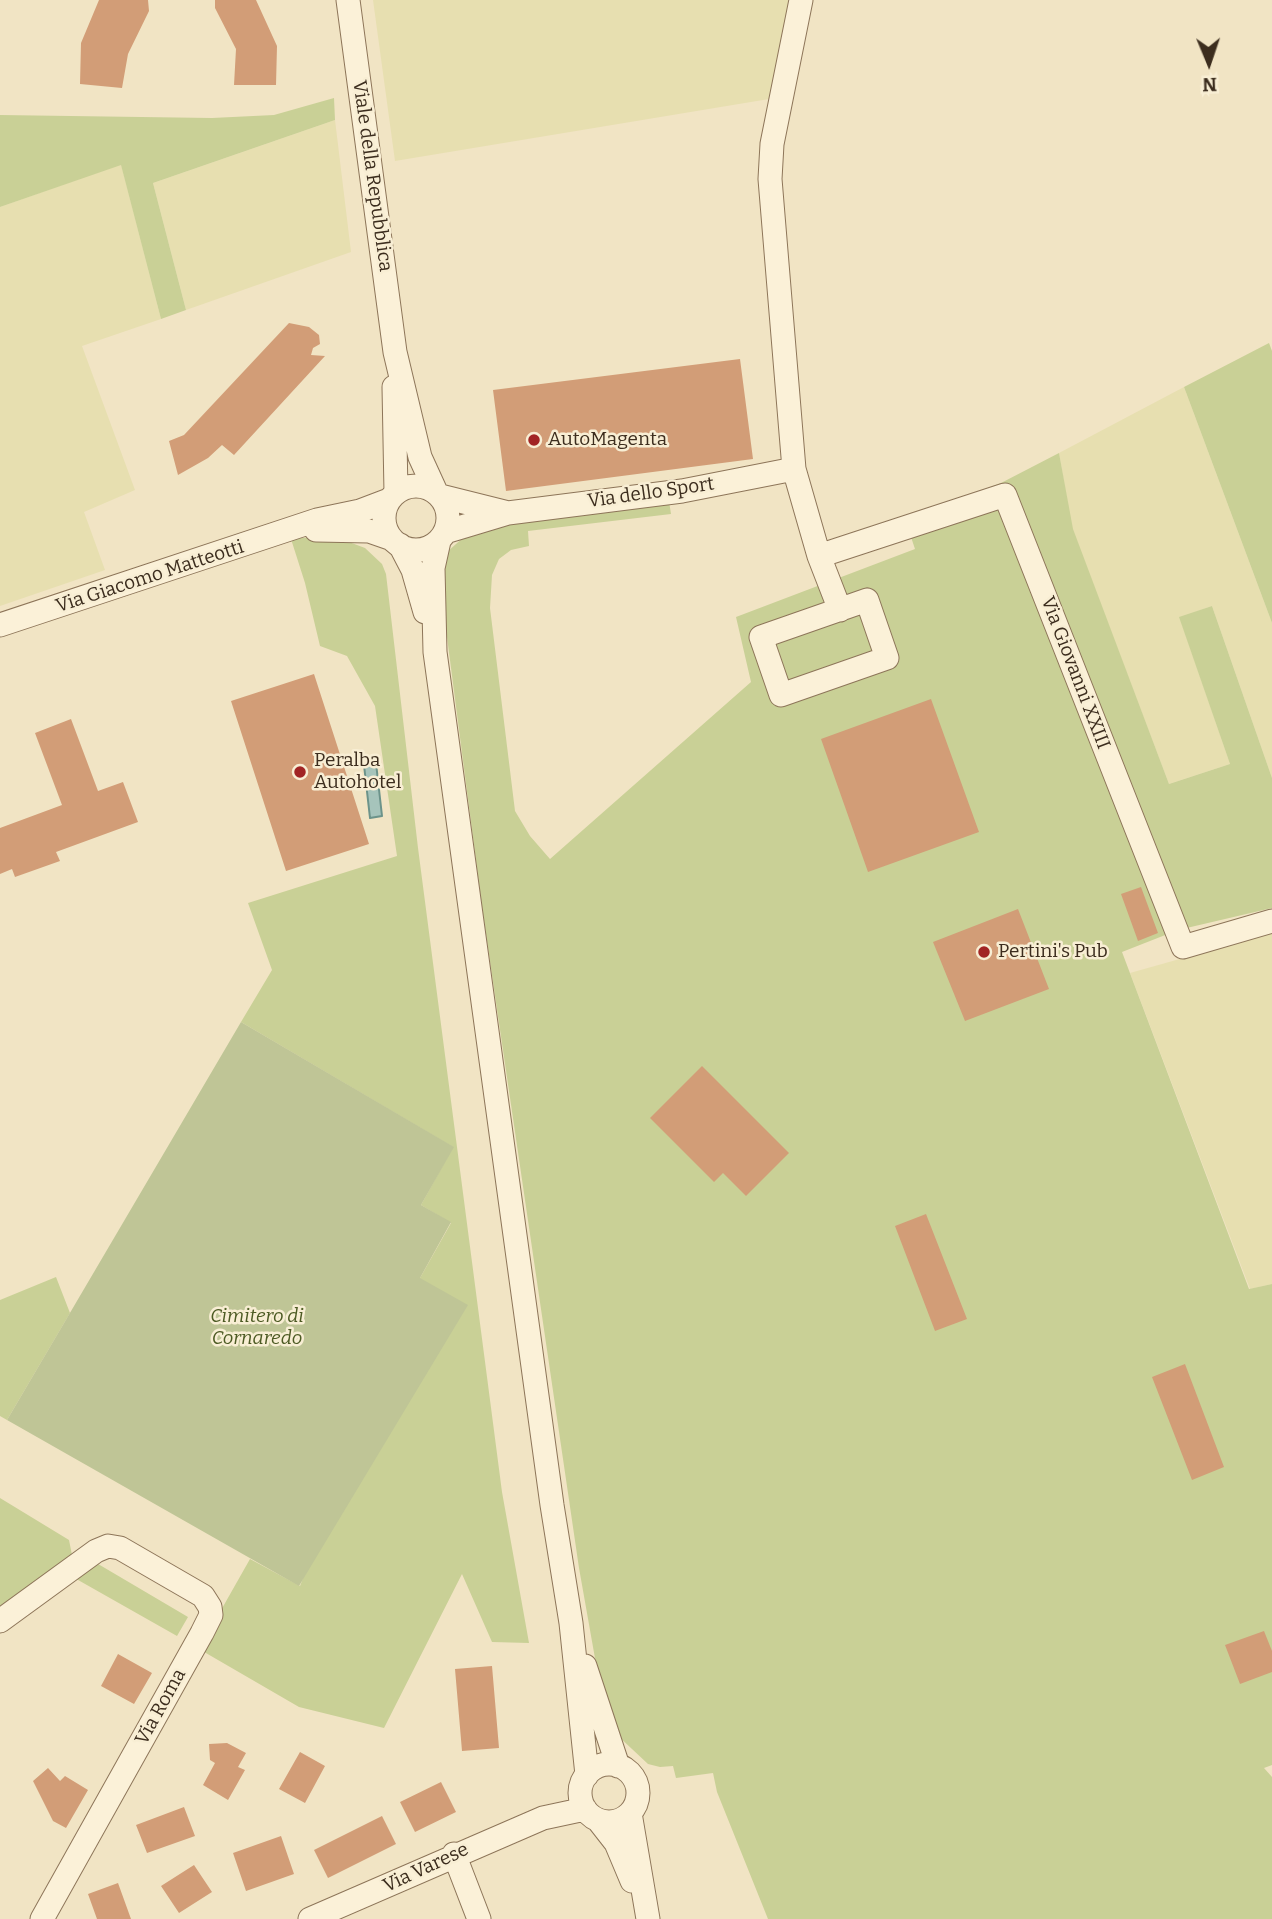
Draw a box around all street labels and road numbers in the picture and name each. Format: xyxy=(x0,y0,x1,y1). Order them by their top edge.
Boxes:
street label: Viale della Repubblica xyxy=(347,79,397,273)
street label: Via dello Sport xyxy=(586,473,716,513)
street label: Via Giacomo Matteotti xyxy=(53,536,247,618)
street label: Via Giovanni XXIII xyxy=(1035,594,1115,752)
street label: Via Roma xyxy=(131,1665,191,1749)
street label: Via Varese xyxy=(380,1838,472,1898)

